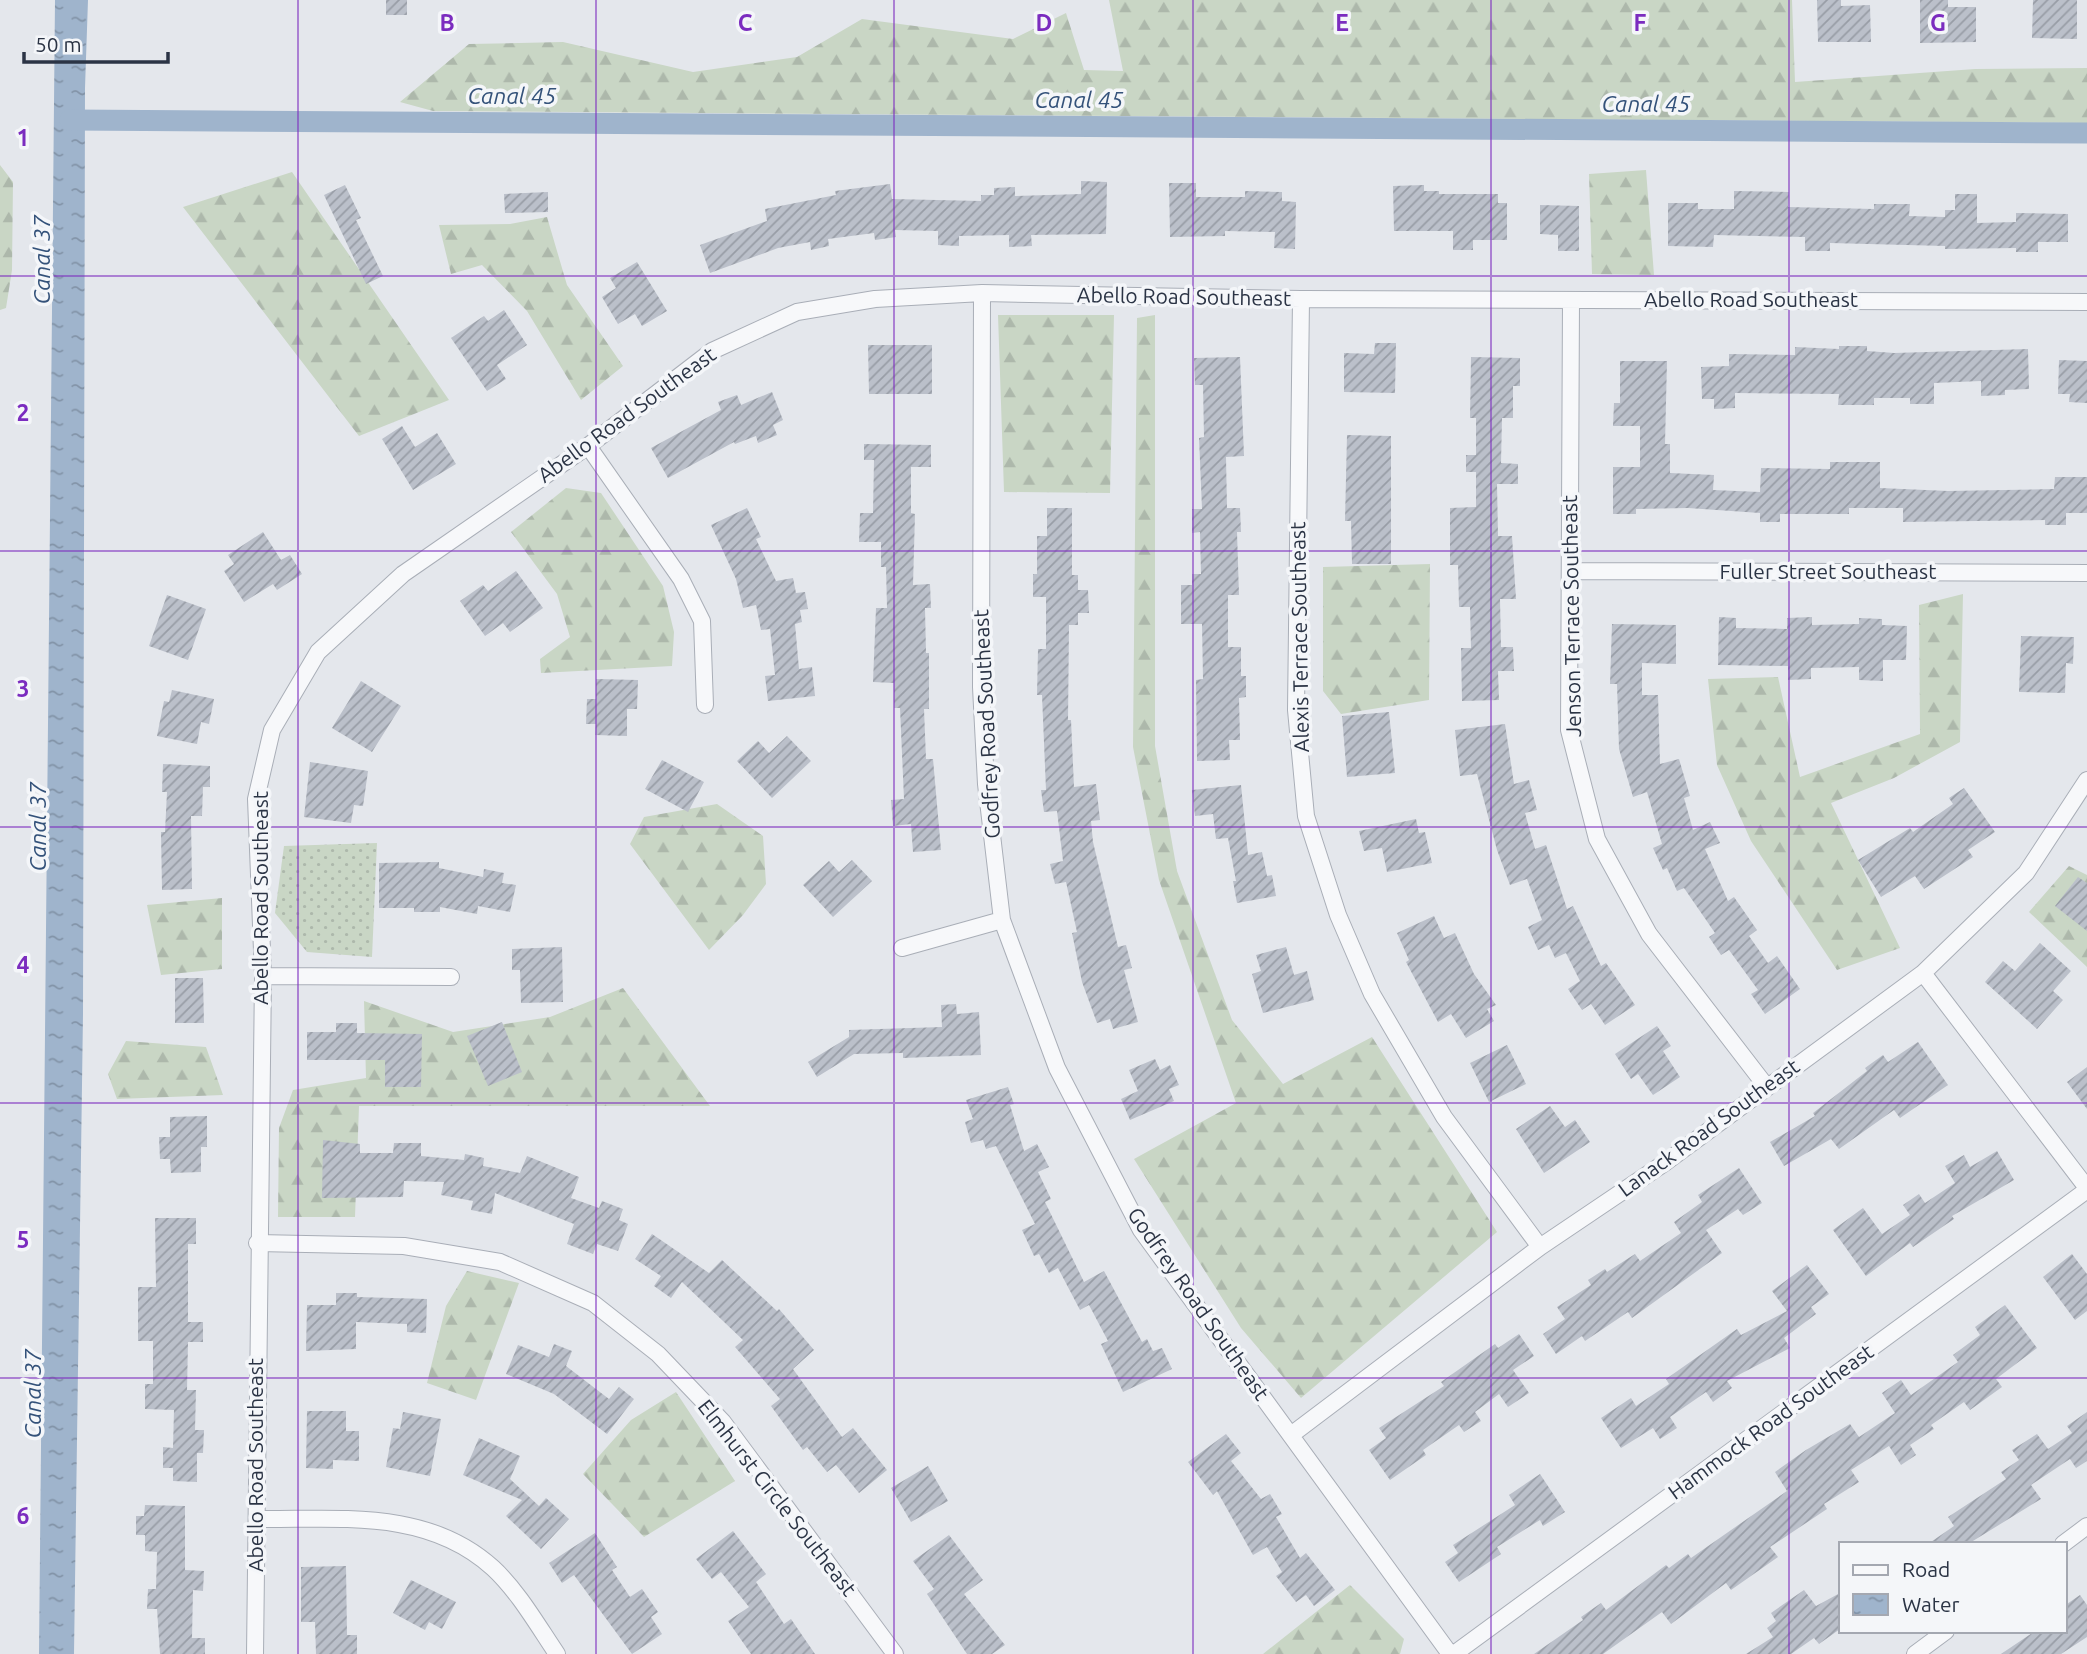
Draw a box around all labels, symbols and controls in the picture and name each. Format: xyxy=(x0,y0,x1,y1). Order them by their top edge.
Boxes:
text: B xyxy=(439,10,455,35)
text: C xyxy=(738,10,753,35)
text: D xyxy=(1036,10,1052,35)
text: E xyxy=(1335,10,1349,35)
text: F xyxy=(1634,10,1647,35)
text: G xyxy=(1930,10,1946,35)
scale bar xyxy=(24,21,168,65)
text: 50 m xyxy=(35,32,82,56)
water label: Canal 45 xyxy=(467,83,557,108)
water label: Canal 45 xyxy=(1034,87,1124,112)
water label: Canal 45 xyxy=(1601,91,1691,116)
text: 1 xyxy=(17,125,29,150)
water label: Canal 37 xyxy=(29,214,54,305)
street label: Abello Road Southeast xyxy=(1077,282,1291,310)
street label: Abello Road Southeast xyxy=(1644,287,1858,311)
street label: Abello Road Southeast xyxy=(533,342,720,487)
text: 2 xyxy=(17,400,29,425)
street label: Jenson Terrace Southeast xyxy=(1557,495,1585,737)
street label: Alexis Terrace Southeast xyxy=(1285,521,1313,753)
street label: Fuller Street Southeast xyxy=(1720,559,1936,583)
street label: Godfrey Road Southeast xyxy=(968,609,1004,839)
text: 3 xyxy=(17,676,29,701)
water label: Canal 37 xyxy=(25,781,50,872)
street label: Abello Road Southeast xyxy=(248,791,272,1005)
text: 4 xyxy=(17,952,30,977)
street label: Lanack Road Southeast xyxy=(1613,1053,1804,1201)
street label: Godfrey Road Southeast xyxy=(1123,1203,1274,1404)
text: 5 xyxy=(17,1227,29,1252)
street label: Hammock Road Southeast xyxy=(1663,1339,1878,1504)
water label: Canal 37 xyxy=(20,1348,45,1439)
street label: Abello Road Southeast xyxy=(243,1358,267,1572)
street label: Elmhurst Circle Southeast xyxy=(694,1394,862,1600)
text: 6 xyxy=(17,1503,30,1528)
legend xyxy=(1839,1542,2066,1633)
text: Road xyxy=(1902,1557,1950,1581)
text: Water xyxy=(1902,1592,1960,1616)

